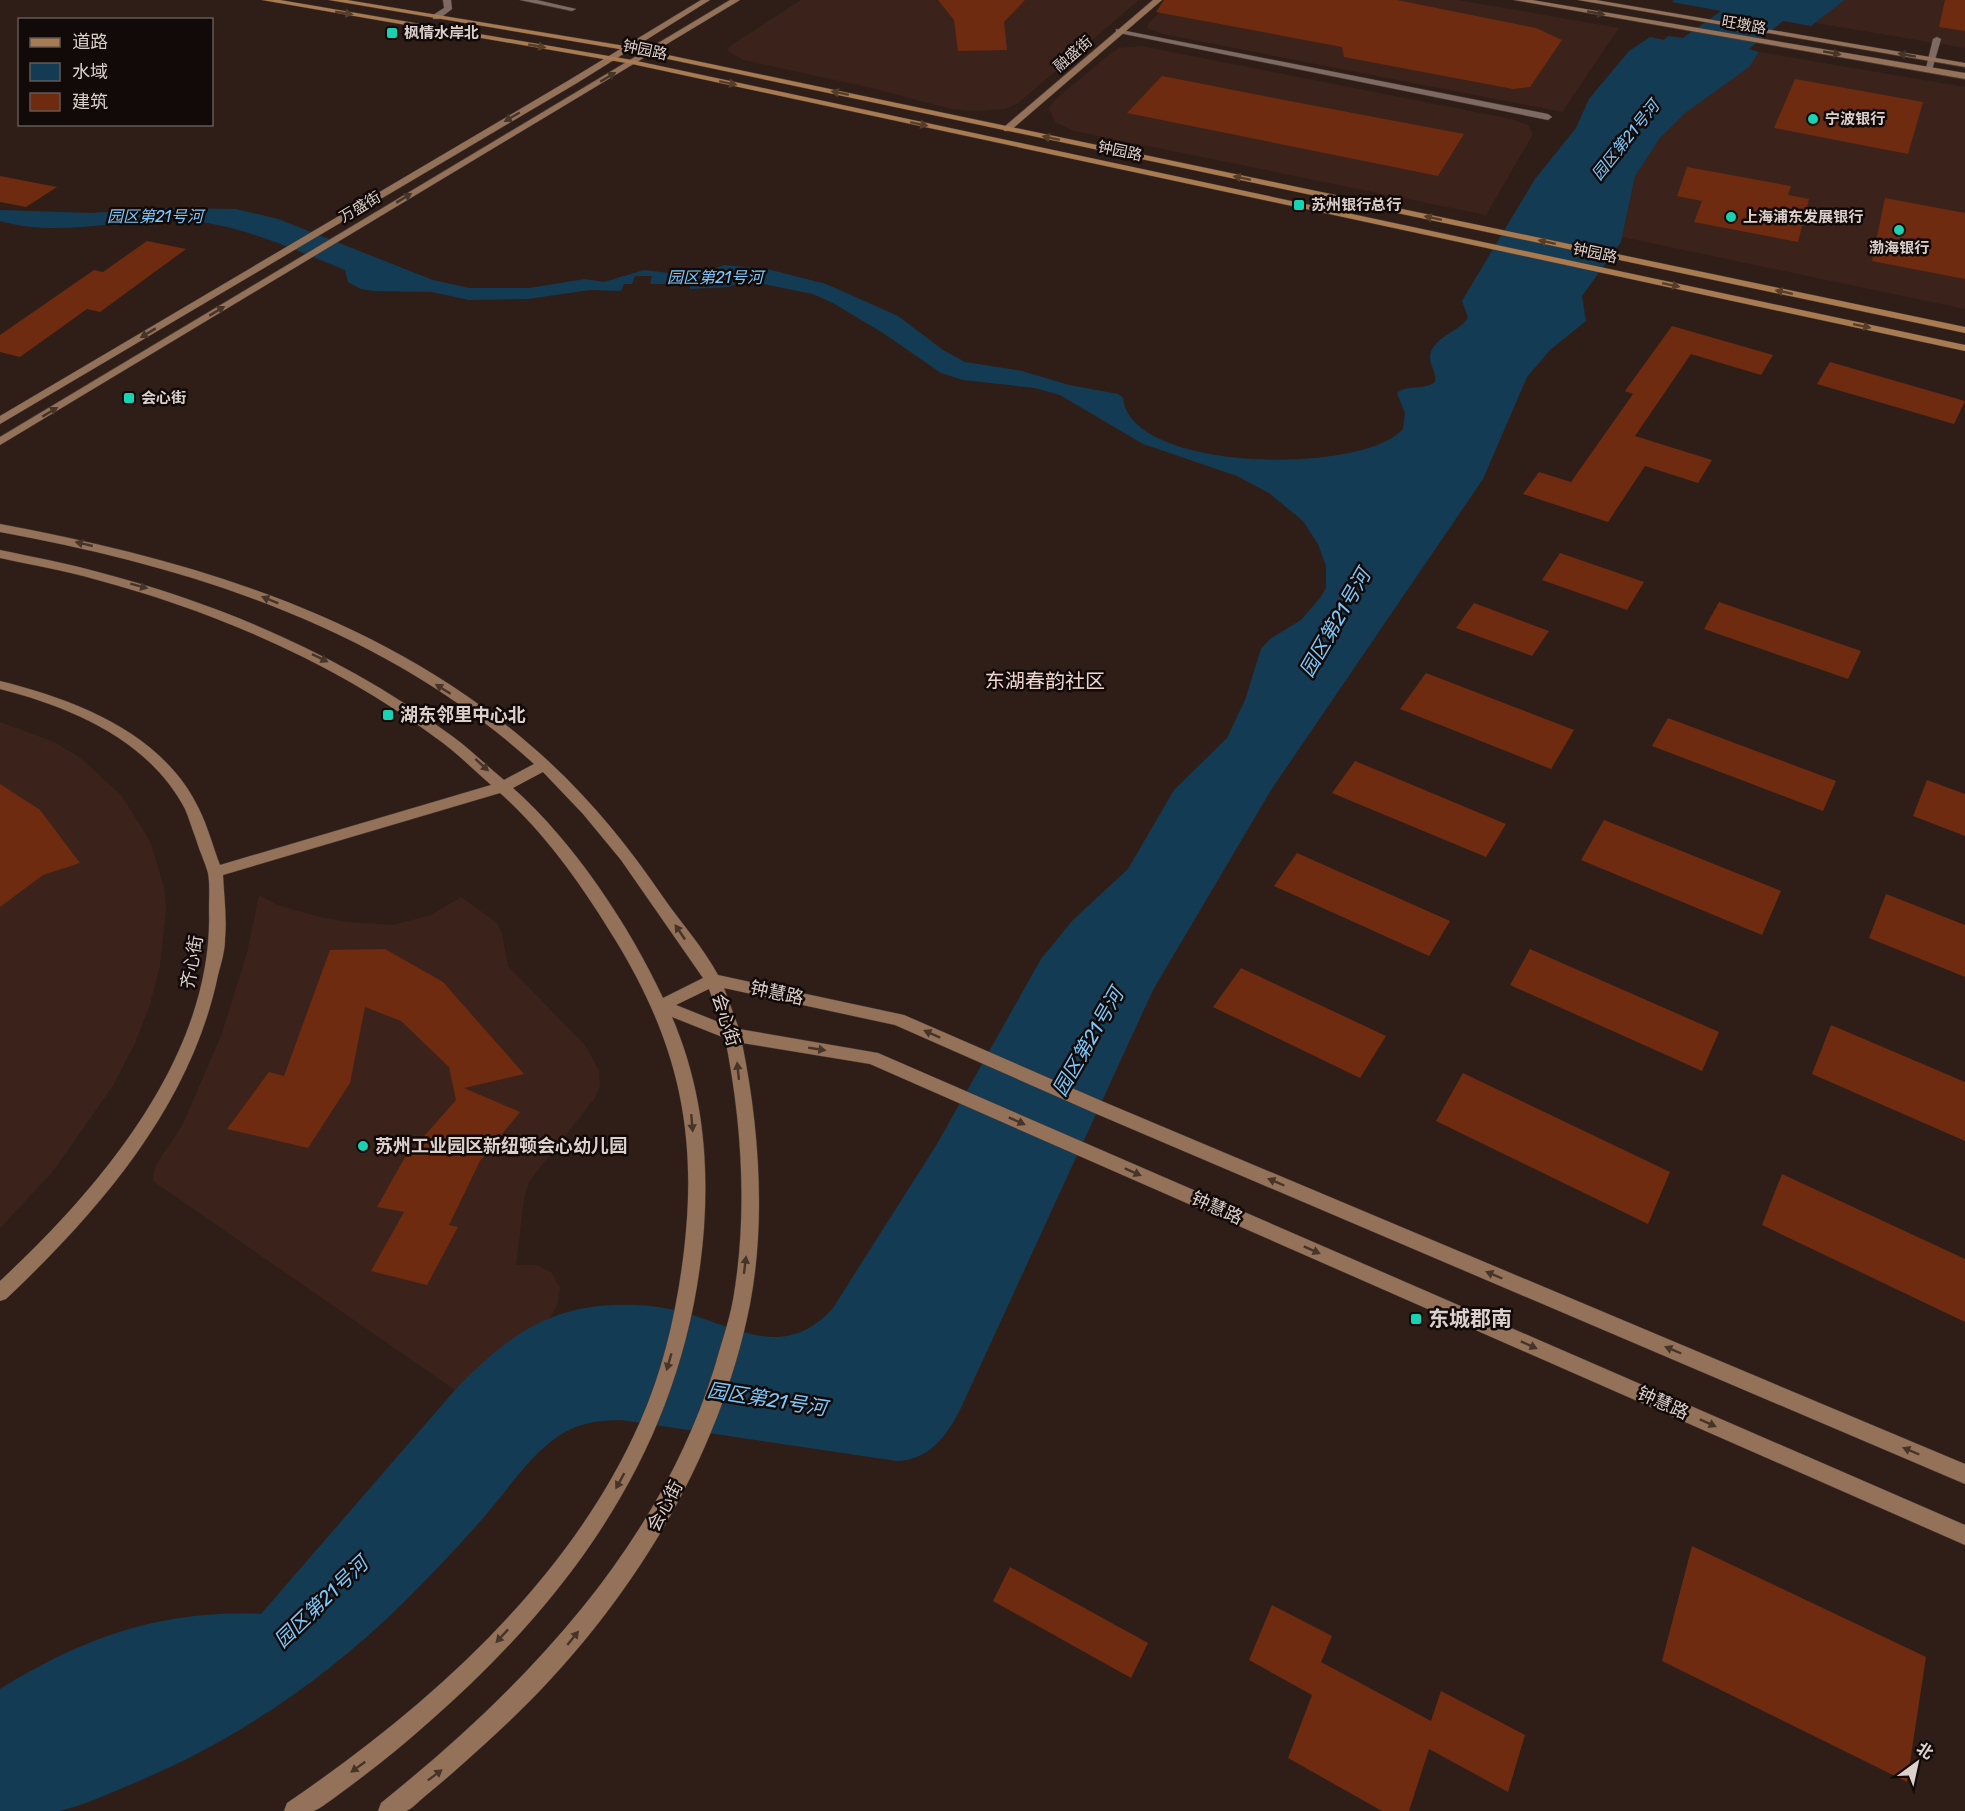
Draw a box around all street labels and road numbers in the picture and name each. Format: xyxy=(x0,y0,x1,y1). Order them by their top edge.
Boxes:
street label: 旺墩路 xyxy=(1720,12,1768,38)
street label: 融盛街 xyxy=(1050,32,1096,76)
street label: 钟园路 xyxy=(621,37,669,63)
street label: 钟园路 xyxy=(1096,138,1144,164)
street label: 万盛街 xyxy=(336,188,384,226)
street label: 钟园路 xyxy=(1571,240,1619,266)
street label: 齐心街 xyxy=(176,934,208,990)
street label: 钟慧路 xyxy=(748,977,806,1009)
street label: 会心街 xyxy=(708,991,744,1049)
street label: 钟慧路 xyxy=(1188,1187,1246,1229)
street label: 钟慧路 xyxy=(1634,1382,1692,1424)
street label: 会心街 xyxy=(643,1477,687,1535)

